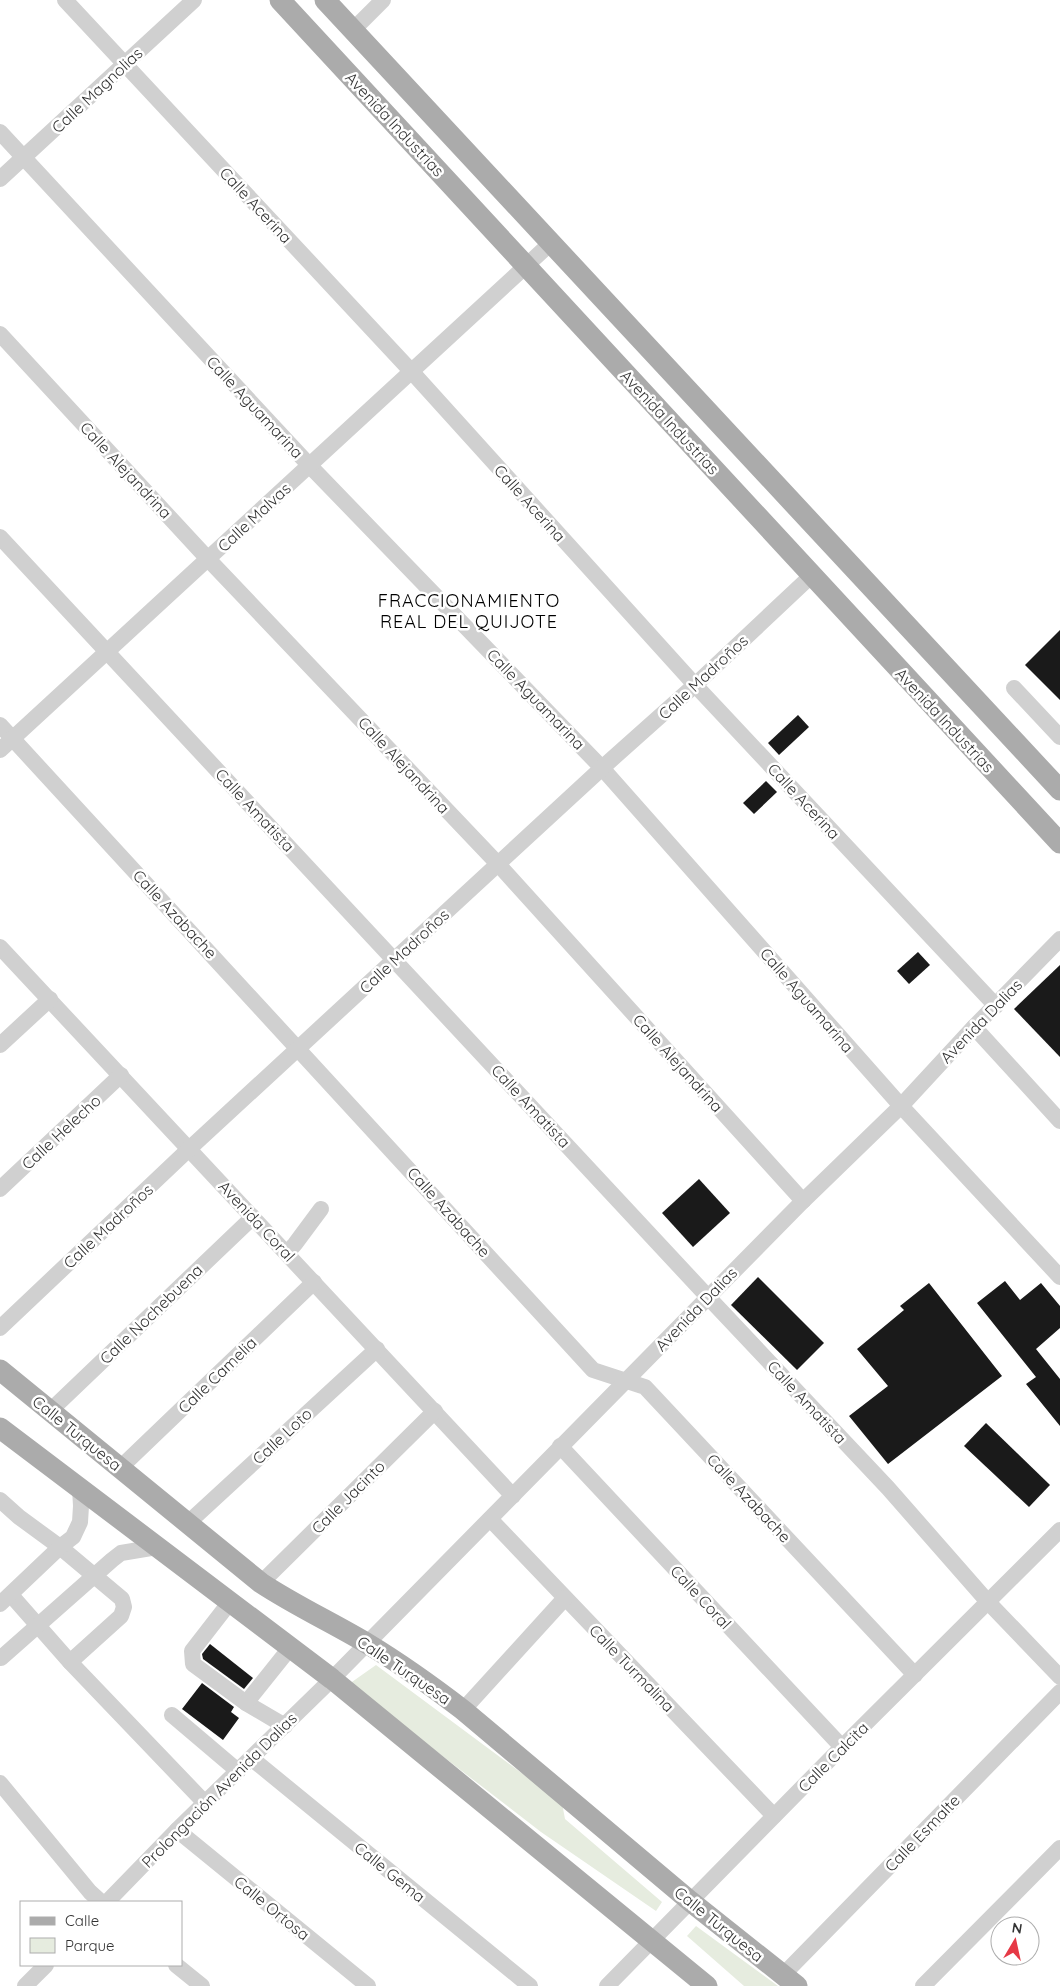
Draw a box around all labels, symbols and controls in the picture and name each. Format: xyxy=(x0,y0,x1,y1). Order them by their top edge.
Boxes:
street label: Calle Magnolias xyxy=(47,43,147,137)
street label: Avenida Industrias xyxy=(341,68,449,180)
street label: Calle Acerina xyxy=(216,163,296,247)
street label: Calle Aguamarina xyxy=(202,352,308,462)
street label: Avenida Industrias xyxy=(616,366,724,478)
street label: Calle Alejandrina xyxy=(76,417,176,523)
street label: Calle Acerina xyxy=(490,460,570,546)
street label: Calle Malvas xyxy=(213,478,295,556)
district label: FRACCIONAMIENTO REAL DEL QUIJOTE xyxy=(378,589,560,633)
street label: Calle Madroños xyxy=(654,630,752,724)
street label: Calle Aguamarina xyxy=(483,644,589,754)
street label: Avenida Industrias xyxy=(891,664,999,776)
street label: Calle Alejandrina xyxy=(354,712,454,818)
street label: Calle Acerina xyxy=(764,759,844,843)
street label: Calle Amatista xyxy=(211,764,299,856)
street label: Calle Azabache xyxy=(129,865,221,963)
street label: Calle Madroños xyxy=(355,904,453,998)
street label: Calle Aguamarina xyxy=(756,943,858,1057)
street label: Avenida Dalias xyxy=(936,975,1026,1067)
street label: Calle Alejandrina xyxy=(629,1010,727,1116)
street label: Calle Amatista xyxy=(487,1060,575,1152)
street label: Calle Helecho xyxy=(17,1090,105,1174)
street label: Calle Azabache xyxy=(403,1163,495,1261)
street label: Avenida Coral xyxy=(214,1176,300,1266)
street label: Calle Madroños xyxy=(59,1179,157,1273)
street label: Calle Nochebuena xyxy=(95,1260,207,1368)
street label: Avenida Dalias xyxy=(651,1263,741,1355)
street label: Calle Camelia xyxy=(174,1333,260,1417)
street label: Calle Amatista xyxy=(763,1356,851,1448)
street label: Calle Turquesa xyxy=(29,1391,125,1475)
street label: Calle Loto xyxy=(248,1403,316,1469)
street label: Calle Azabache xyxy=(703,1449,795,1547)
street label: Calle Jacinto xyxy=(307,1456,389,1538)
street label: Calle Coral xyxy=(666,1561,736,1633)
street label: Calle Turmalina xyxy=(585,1620,679,1716)
street label: Calle Turquesa xyxy=(353,1631,455,1709)
street label: Prolongación Avenida Dalias xyxy=(137,1708,301,1872)
street label: Calle Calcita xyxy=(794,1718,872,1796)
street label: Calle Esmalte xyxy=(880,1790,964,1876)
street label: Calle Gema xyxy=(351,1837,429,1907)
street label: Calle Ortosa xyxy=(230,1871,314,1945)
street label: Calle Turquesa xyxy=(671,1882,767,1966)
legend xyxy=(20,1901,182,1966)
text: Calle xyxy=(65,1911,99,1930)
north arrow xyxy=(990,1916,1040,1966)
text: N xyxy=(1011,1918,1024,1938)
text: Parque xyxy=(65,1936,115,1955)

